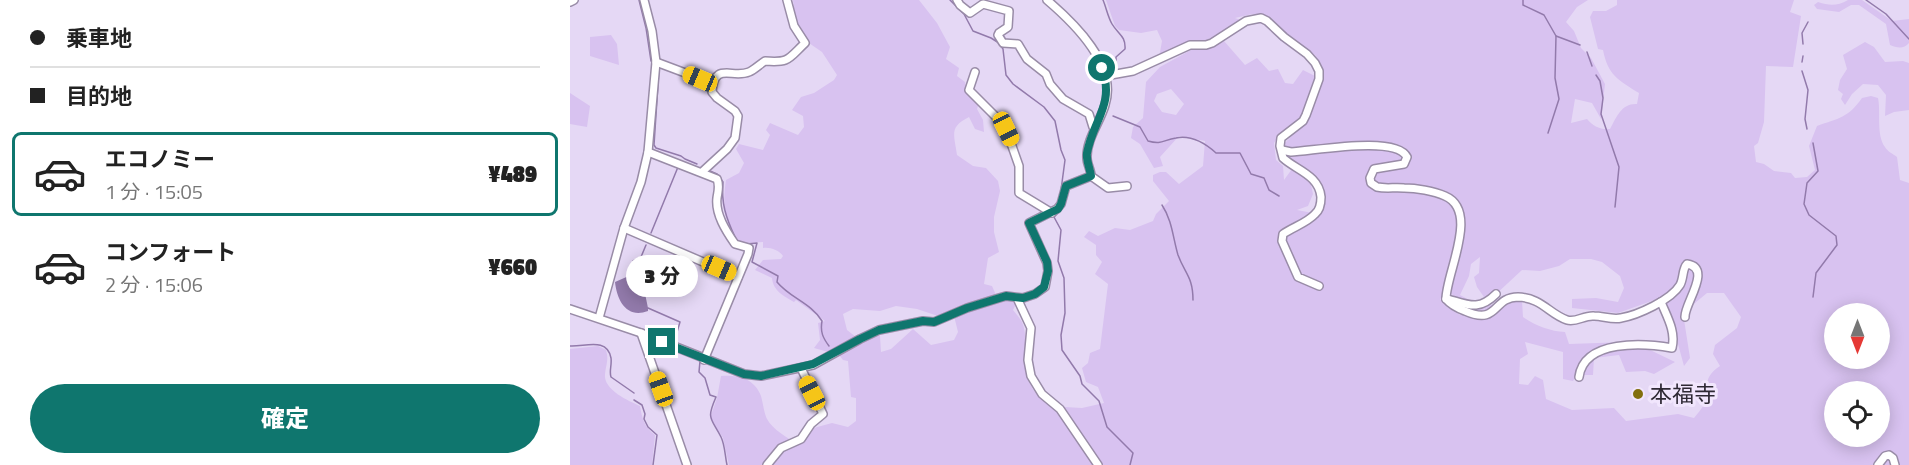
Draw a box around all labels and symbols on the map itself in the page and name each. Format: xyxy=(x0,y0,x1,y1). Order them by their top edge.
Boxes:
route start xyxy=(1088,54,1115,81)
car xyxy=(680,64,720,94)
car xyxy=(990,109,1022,149)
car xyxy=(699,253,739,283)
callout: 3 分 xyxy=(626,255,698,297)
north arrow xyxy=(1824,303,1890,369)
route end xyxy=(648,328,675,355)
car xyxy=(646,369,676,409)
car xyxy=(796,373,828,413)
place label: 本福寺 xyxy=(1650,377,1716,411)
marker: 本福寺 xyxy=(1631,387,1645,401)

